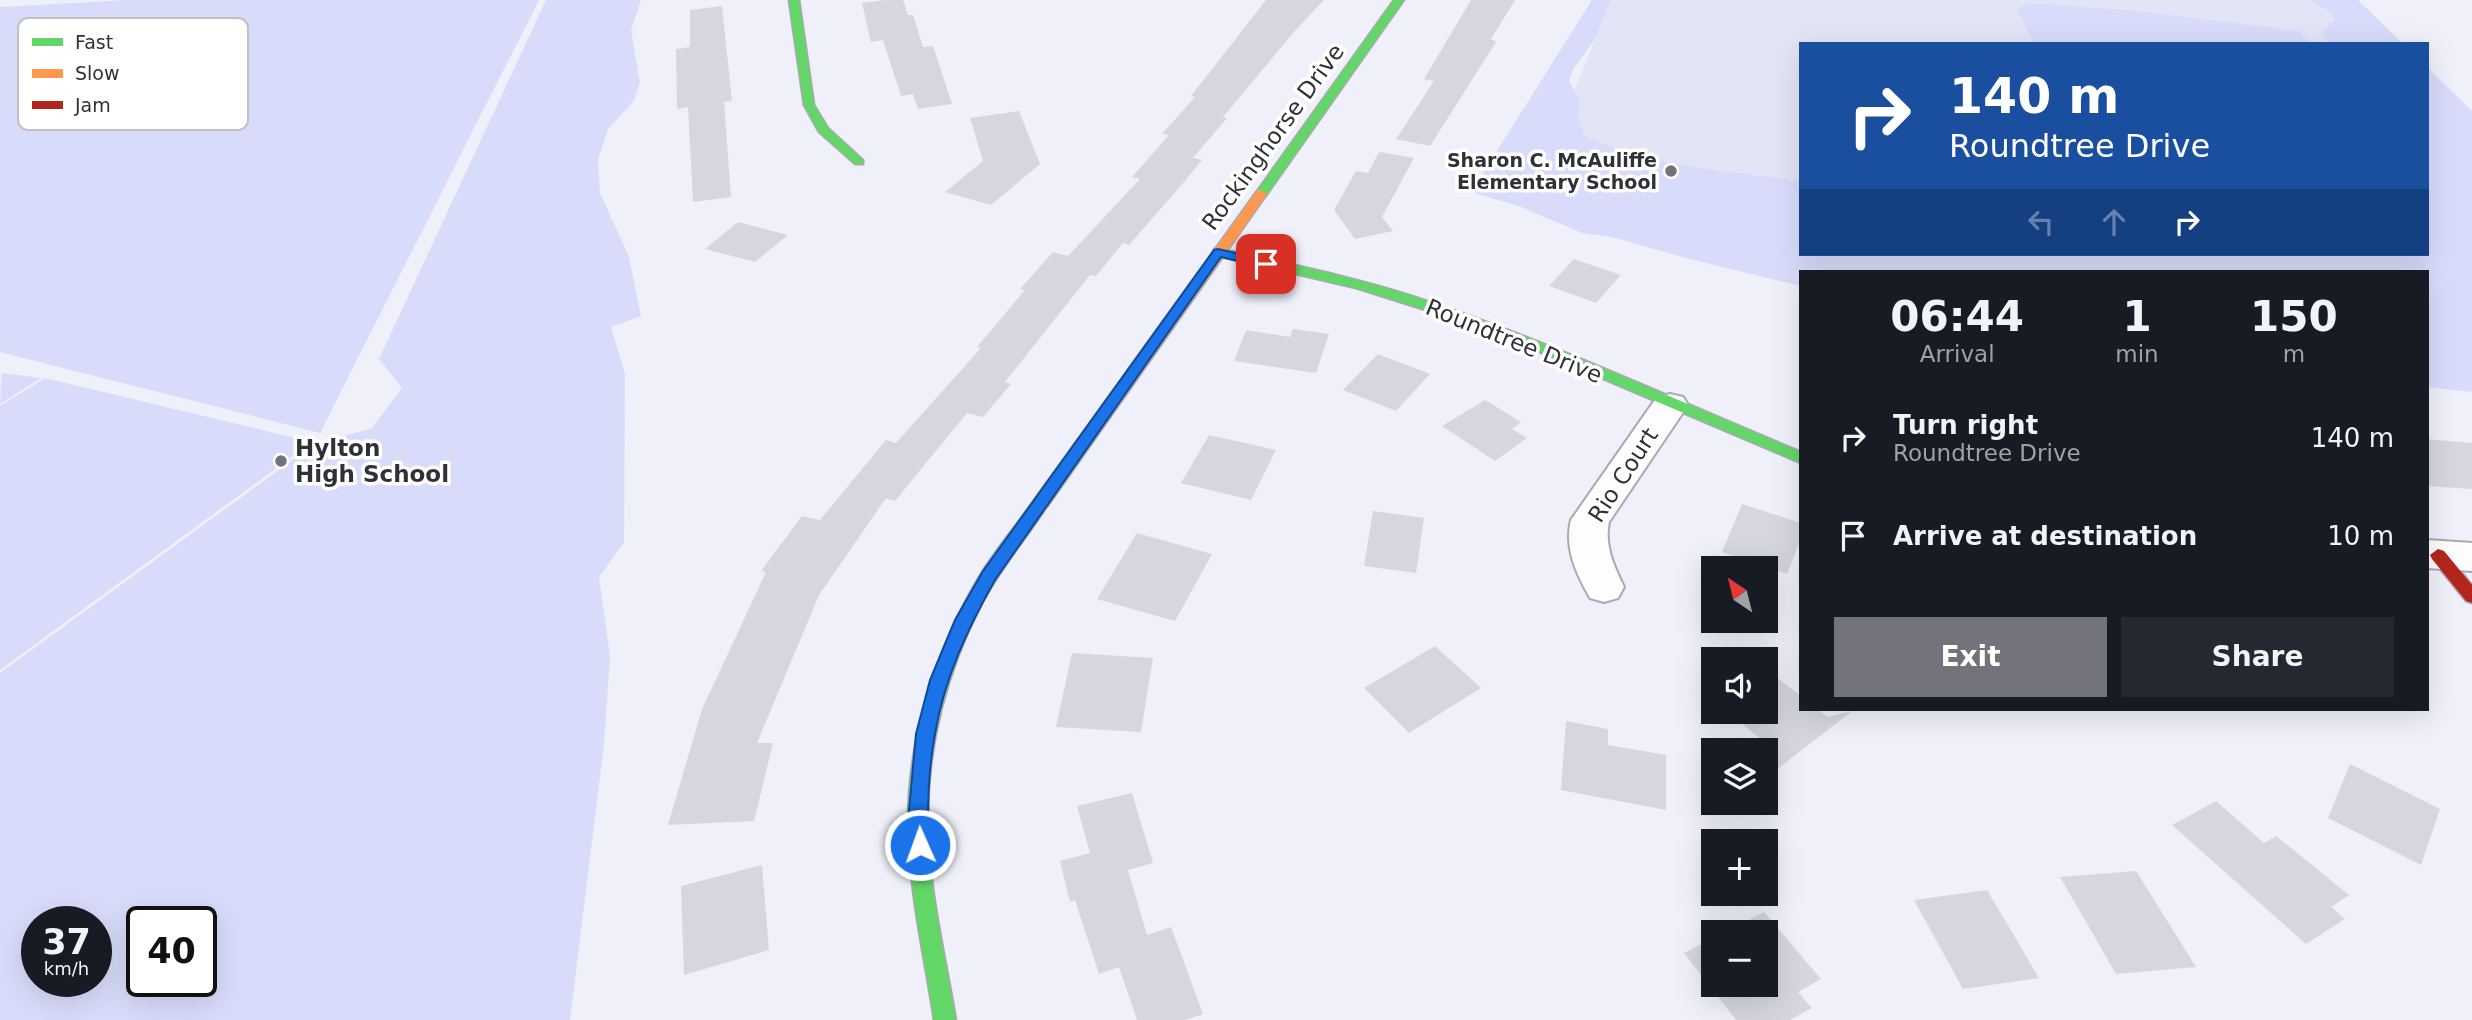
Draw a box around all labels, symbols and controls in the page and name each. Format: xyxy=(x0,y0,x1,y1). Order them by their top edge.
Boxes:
legend xyxy=(18,18,248,130)
text: Fast xyxy=(75,31,113,53)
street label: Rockinghorse Drive xyxy=(1197,39,1349,235)
text: Slow xyxy=(75,62,120,84)
text: 140 m xyxy=(1949,68,2119,125)
icon: right xyxy=(1834,70,1925,161)
text: Jam xyxy=(74,94,111,116)
text: Roundtree Drive xyxy=(1949,127,2210,165)
place label: Sharon C. McAuliffe Elementary School xyxy=(1447,149,1657,193)
marker: Sharon C. McAuliffe Elementary School xyxy=(1663,163,1679,179)
icon: left xyxy=(2022,203,2060,241)
icon: ahead xyxy=(2095,203,2133,241)
icon: right xyxy=(2168,203,2206,241)
pin xyxy=(1236,234,1296,294)
icon: arrive xyxy=(1247,245,1285,283)
text: 06:44 xyxy=(1890,292,2024,341)
text: 1 xyxy=(2122,292,2152,341)
text: 150 xyxy=(2250,292,2338,341)
street label: Roundtree Drive xyxy=(1422,294,1606,388)
text: Arrival xyxy=(1920,341,1995,367)
text: min xyxy=(2115,341,2159,367)
text: m xyxy=(2283,341,2305,367)
text: Turn right xyxy=(1893,410,2038,440)
icon: right xyxy=(1834,419,1872,457)
street label: Rio Court xyxy=(1583,423,1663,527)
text: 140 m xyxy=(2311,423,2394,453)
place label: Hylton High School xyxy=(295,435,449,487)
text: Roundtree Drive xyxy=(1893,440,2081,466)
marker: Hylton High School xyxy=(273,453,289,469)
icon: arrive xyxy=(1834,517,1872,555)
text: Arrive at destination xyxy=(1893,521,2197,551)
text: 10 m xyxy=(2327,521,2394,551)
north arrow xyxy=(1701,556,1778,634)
map controls xyxy=(1701,556,1778,997)
button: Exit xyxy=(1834,617,2107,697)
button: Share xyxy=(2121,617,2394,697)
button: sound xyxy=(1701,647,1778,724)
button: layers xyxy=(1701,738,1778,815)
position arrow xyxy=(883,808,957,882)
button: + xyxy=(1701,829,1778,906)
speed limit sign: 40 xyxy=(126,906,217,997)
button: − xyxy=(1701,920,1778,997)
text: 37 xyxy=(42,922,91,962)
text: km/h xyxy=(44,958,89,979)

